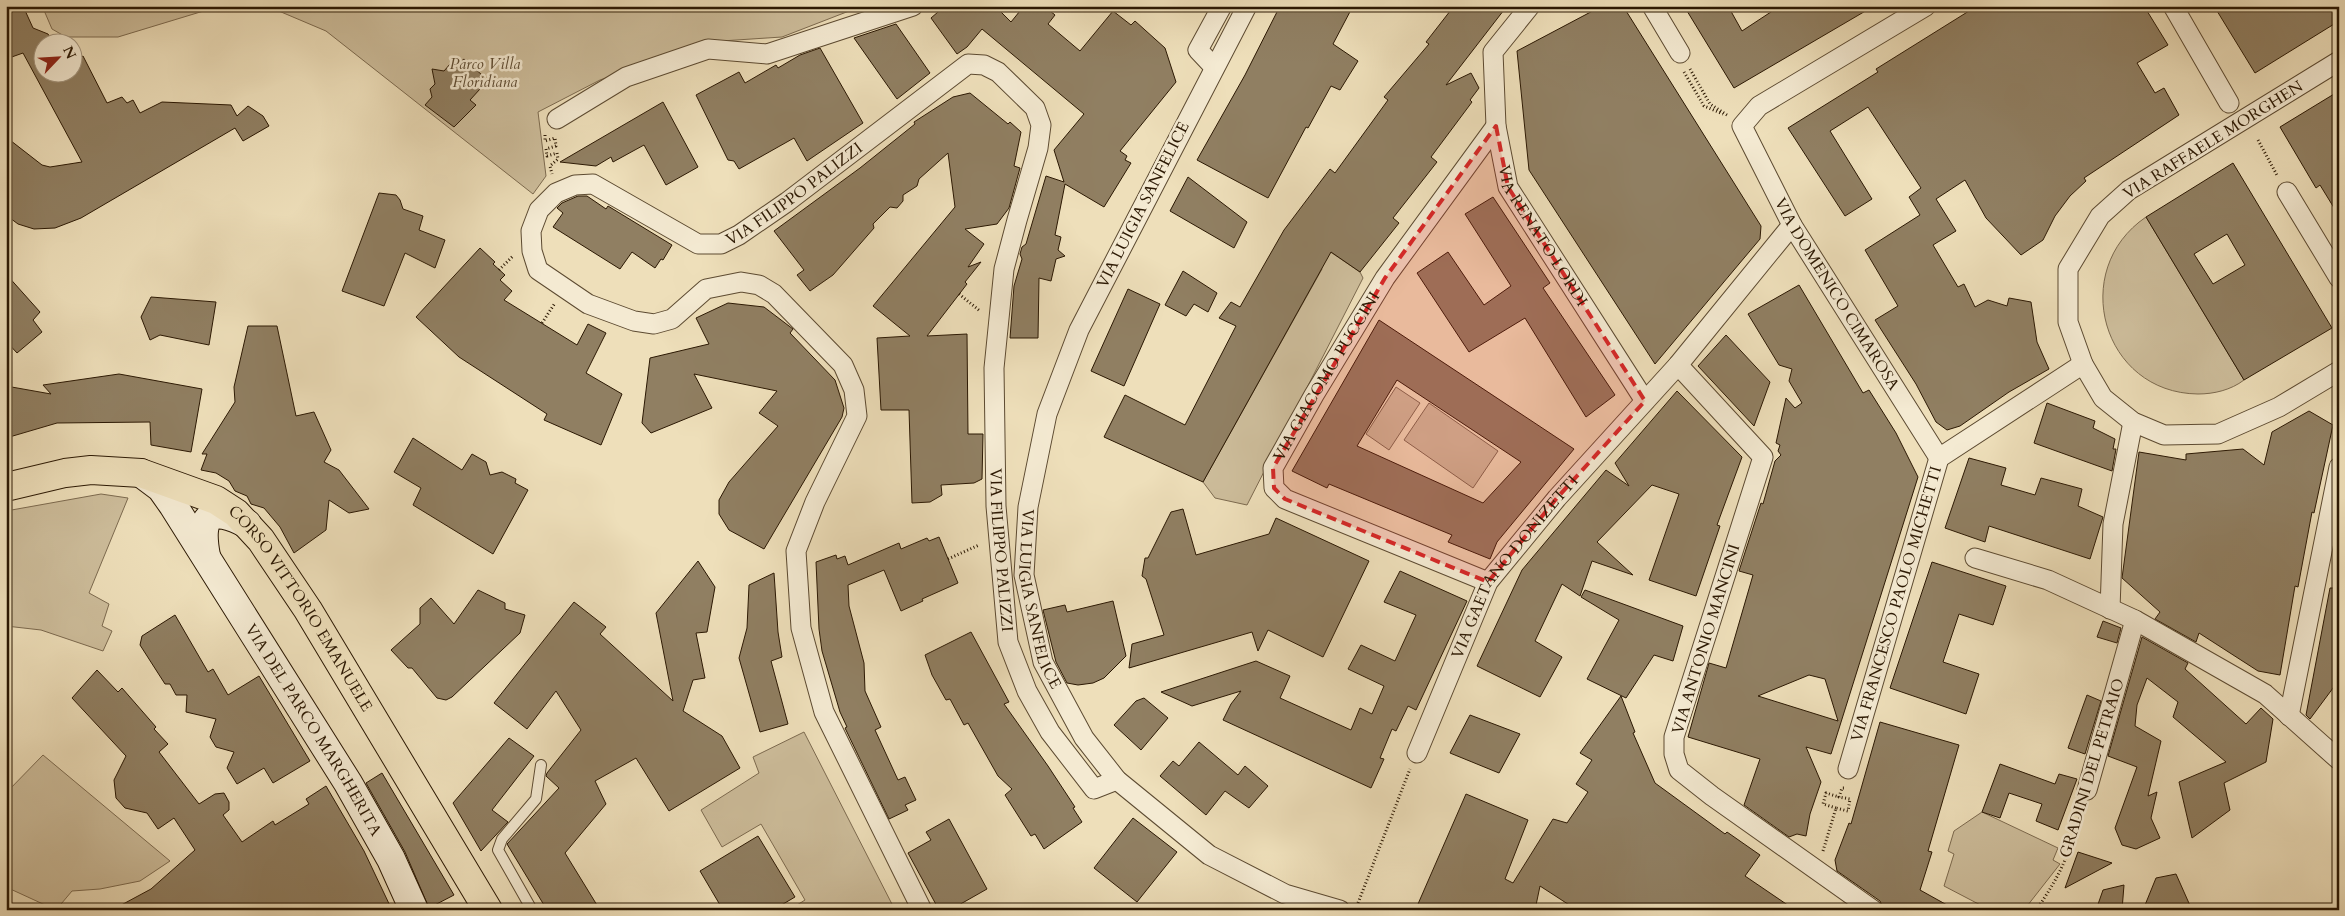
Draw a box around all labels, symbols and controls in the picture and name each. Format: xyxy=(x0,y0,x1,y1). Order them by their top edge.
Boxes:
north arrow xyxy=(32,32,82,82)
text: N xyxy=(58,43,81,62)
park label: Parco Villa Floridiana xyxy=(450,53,521,93)
street label: VIA RAFFAELE MORGHEN xyxy=(2119,75,2307,205)
street label: VIA LUIGIA SANFELICE xyxy=(1091,118,1195,292)
street label: VIA FILIPPO PALIZZI xyxy=(722,137,867,251)
street label: VIA RENATO LORDI xyxy=(1493,163,1593,311)
street label: VIA DOMENICO CIMAROSA xyxy=(1769,194,1905,395)
street label: VIA GIACOMO PUCCINI xyxy=(1268,288,1385,465)
street label: VIA FRANCESCO PAOLO MICHETTI xyxy=(1846,464,1947,744)
street label: VIA FILIPPO PALIZZI xyxy=(984,468,1018,633)
street label: VIA GAETANO DONIZETTI xyxy=(1446,471,1583,662)
street label: CORSO VITTORIO EMANUELE xyxy=(224,500,378,716)
street label: VIA LUIGIA SANFELICE xyxy=(1012,508,1067,693)
street label: VIA ANTONIO MANCINI xyxy=(1667,541,1745,737)
street label: VIA DEL PARCO MARGHERITA xyxy=(240,620,387,841)
street label: GRADINI DEL PETRAIO xyxy=(2054,676,2130,860)

